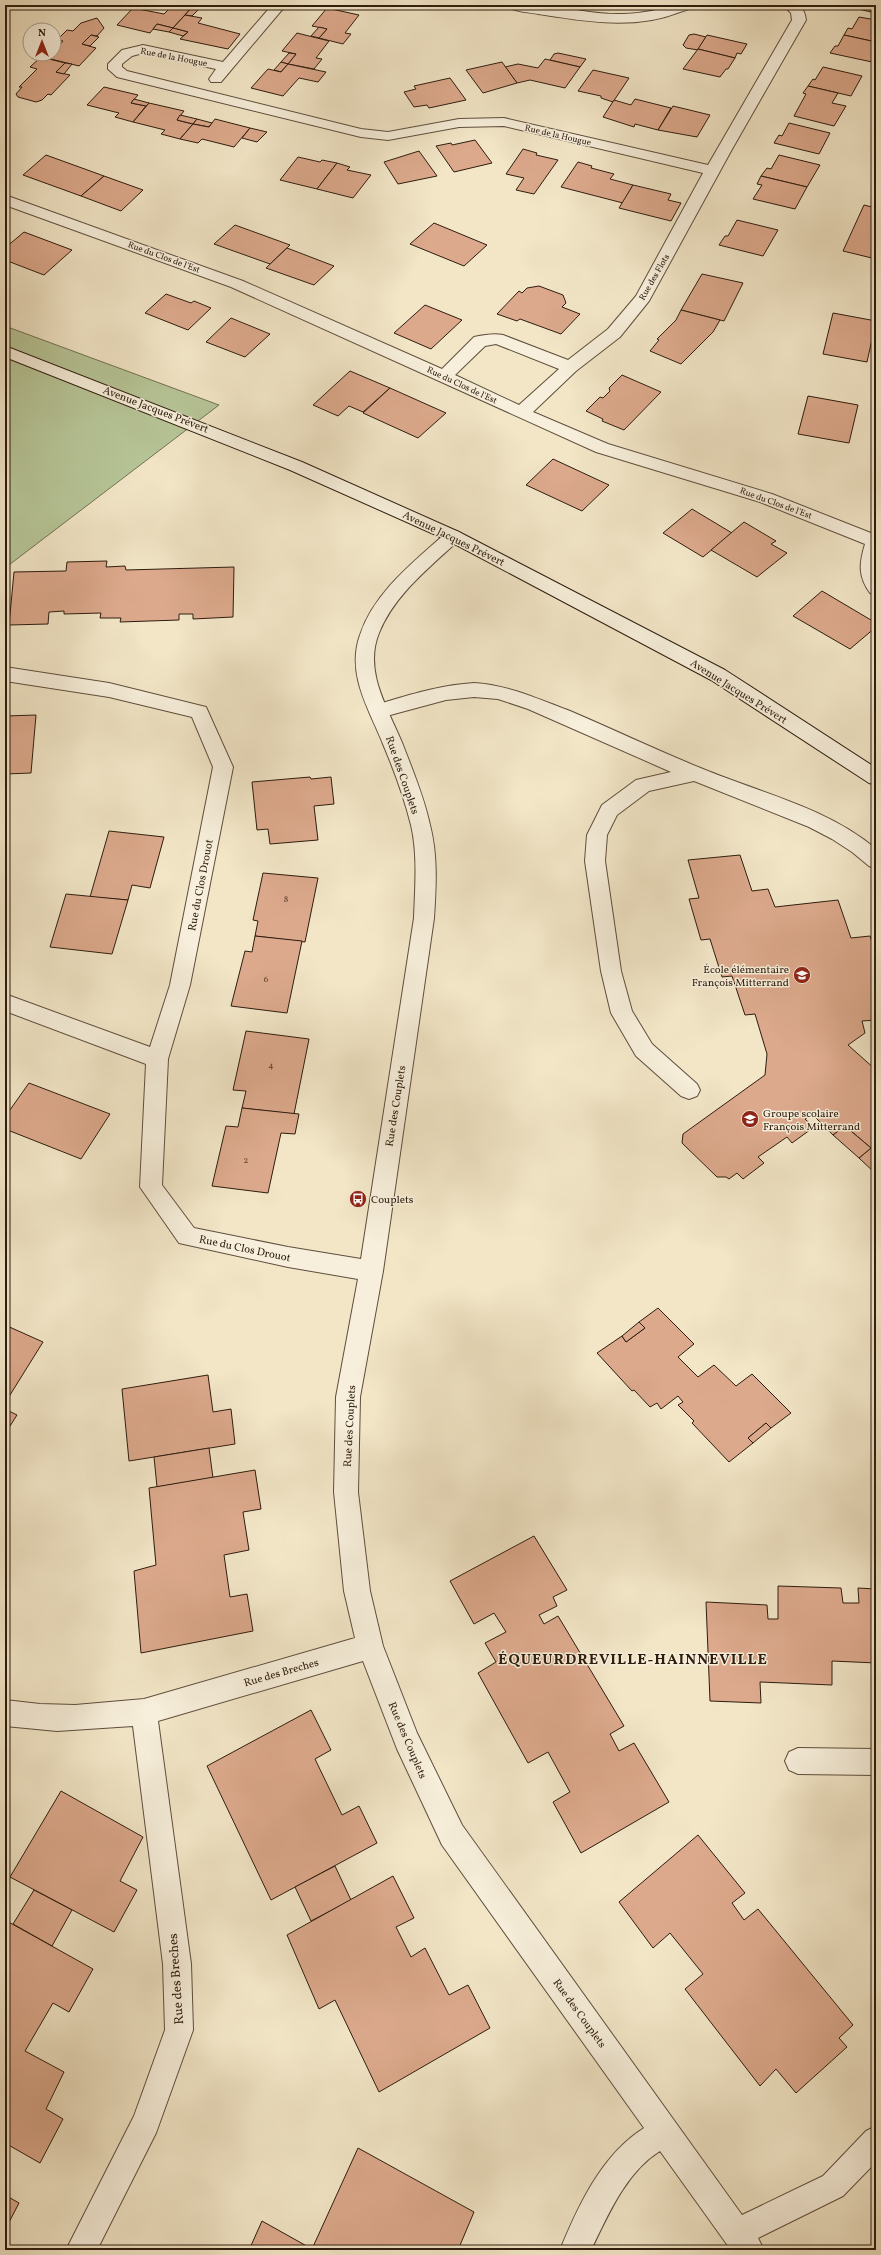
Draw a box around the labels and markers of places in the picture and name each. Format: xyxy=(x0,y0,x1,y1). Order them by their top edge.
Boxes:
place label: École élémentaire François Mitterrand xyxy=(692,963,789,991)
school or university icon: École élémentaire François Mitterrand xyxy=(792,965,812,985)
place label: Groupe scolaire François Mitterrand xyxy=(763,1107,860,1135)
school or university icon: Groupe scolaire François Mitterrand xyxy=(740,1109,760,1129)
bus stop icon: Couplets xyxy=(348,1189,368,1209)
place label: Couplets xyxy=(371,1193,414,1208)

